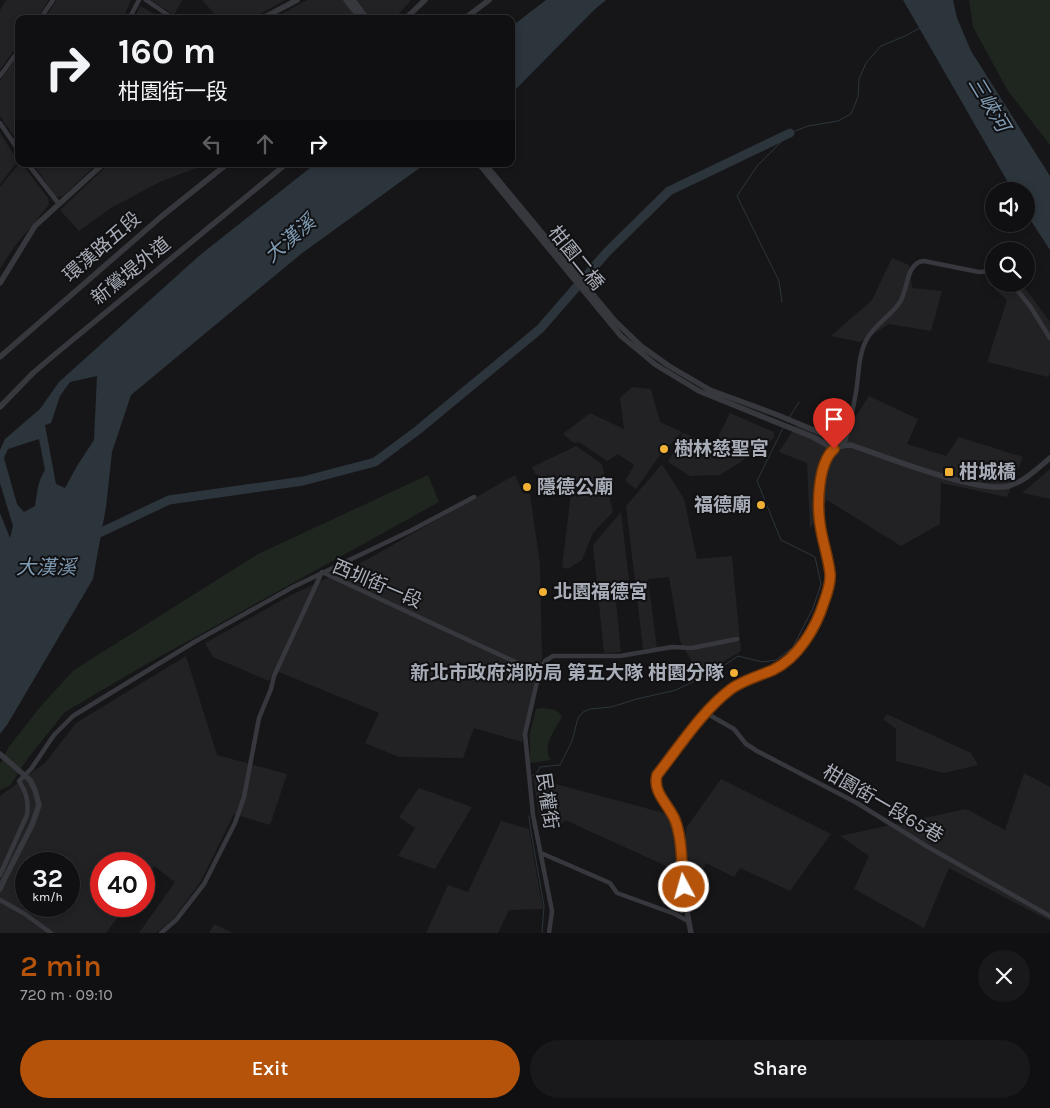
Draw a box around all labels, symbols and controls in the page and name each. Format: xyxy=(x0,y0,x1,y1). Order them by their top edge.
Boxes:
text: 160 m xyxy=(118,31,216,72)
icon: right xyxy=(35,35,100,100)
water label: 三峽河 xyxy=(964,72,1016,139)
text: 柑園街一段 xyxy=(118,79,228,105)
icon: left xyxy=(198,130,226,158)
icon: ahead xyxy=(251,130,279,158)
icon: right xyxy=(304,130,332,158)
map controls xyxy=(985,182,1035,292)
button: sound xyxy=(985,182,1035,232)
street label: 環漢路五段 xyxy=(59,208,145,286)
water label: 大漢溪 xyxy=(260,209,322,267)
street label: 柑園二橋 xyxy=(544,222,608,294)
street label: 新鶯堤外道 xyxy=(87,233,175,309)
button: search xyxy=(985,242,1035,292)
pin xyxy=(813,398,855,449)
icon: arrive xyxy=(820,405,848,433)
place label: 樹林慈聖宮 xyxy=(674,438,769,460)
marker: 樹林慈聖宮 xyxy=(658,443,670,455)
place label: 柑城橋 xyxy=(959,461,1016,483)
marker: 柑城橋 xyxy=(943,466,955,478)
place label: 隱德公廟 xyxy=(537,476,613,498)
marker: 隱德公廟 xyxy=(521,481,533,493)
place label: 福德廟 xyxy=(694,494,751,516)
marker: 福德廟 xyxy=(755,499,767,511)
street label: 西圳街一段 xyxy=(329,555,425,613)
water label: 大漢溪 xyxy=(16,556,79,579)
place label: 北園福德宮 xyxy=(553,581,648,603)
marker: 北園福德宮 xyxy=(537,586,549,598)
place label: 新北市政府消防局 第五大隊 柑園分隊 xyxy=(410,662,724,684)
marker: 新北市政府消防局 第五大隊 柑園分隊 xyxy=(728,667,740,679)
street label: 柑園街一段65巷 xyxy=(819,761,947,847)
street label: 民權街 xyxy=(532,771,562,831)
speed limit sign: 40 xyxy=(90,852,155,917)
position arrow xyxy=(657,860,709,912)
text: 32 xyxy=(32,864,63,893)
text: km/h xyxy=(32,890,63,904)
text: 2 min xyxy=(20,948,102,984)
button: close xyxy=(978,950,1030,1002)
text: 720 m · 09:10 xyxy=(20,985,113,1004)
button: Exit xyxy=(20,1040,520,1098)
button: Share xyxy=(530,1040,1030,1098)

